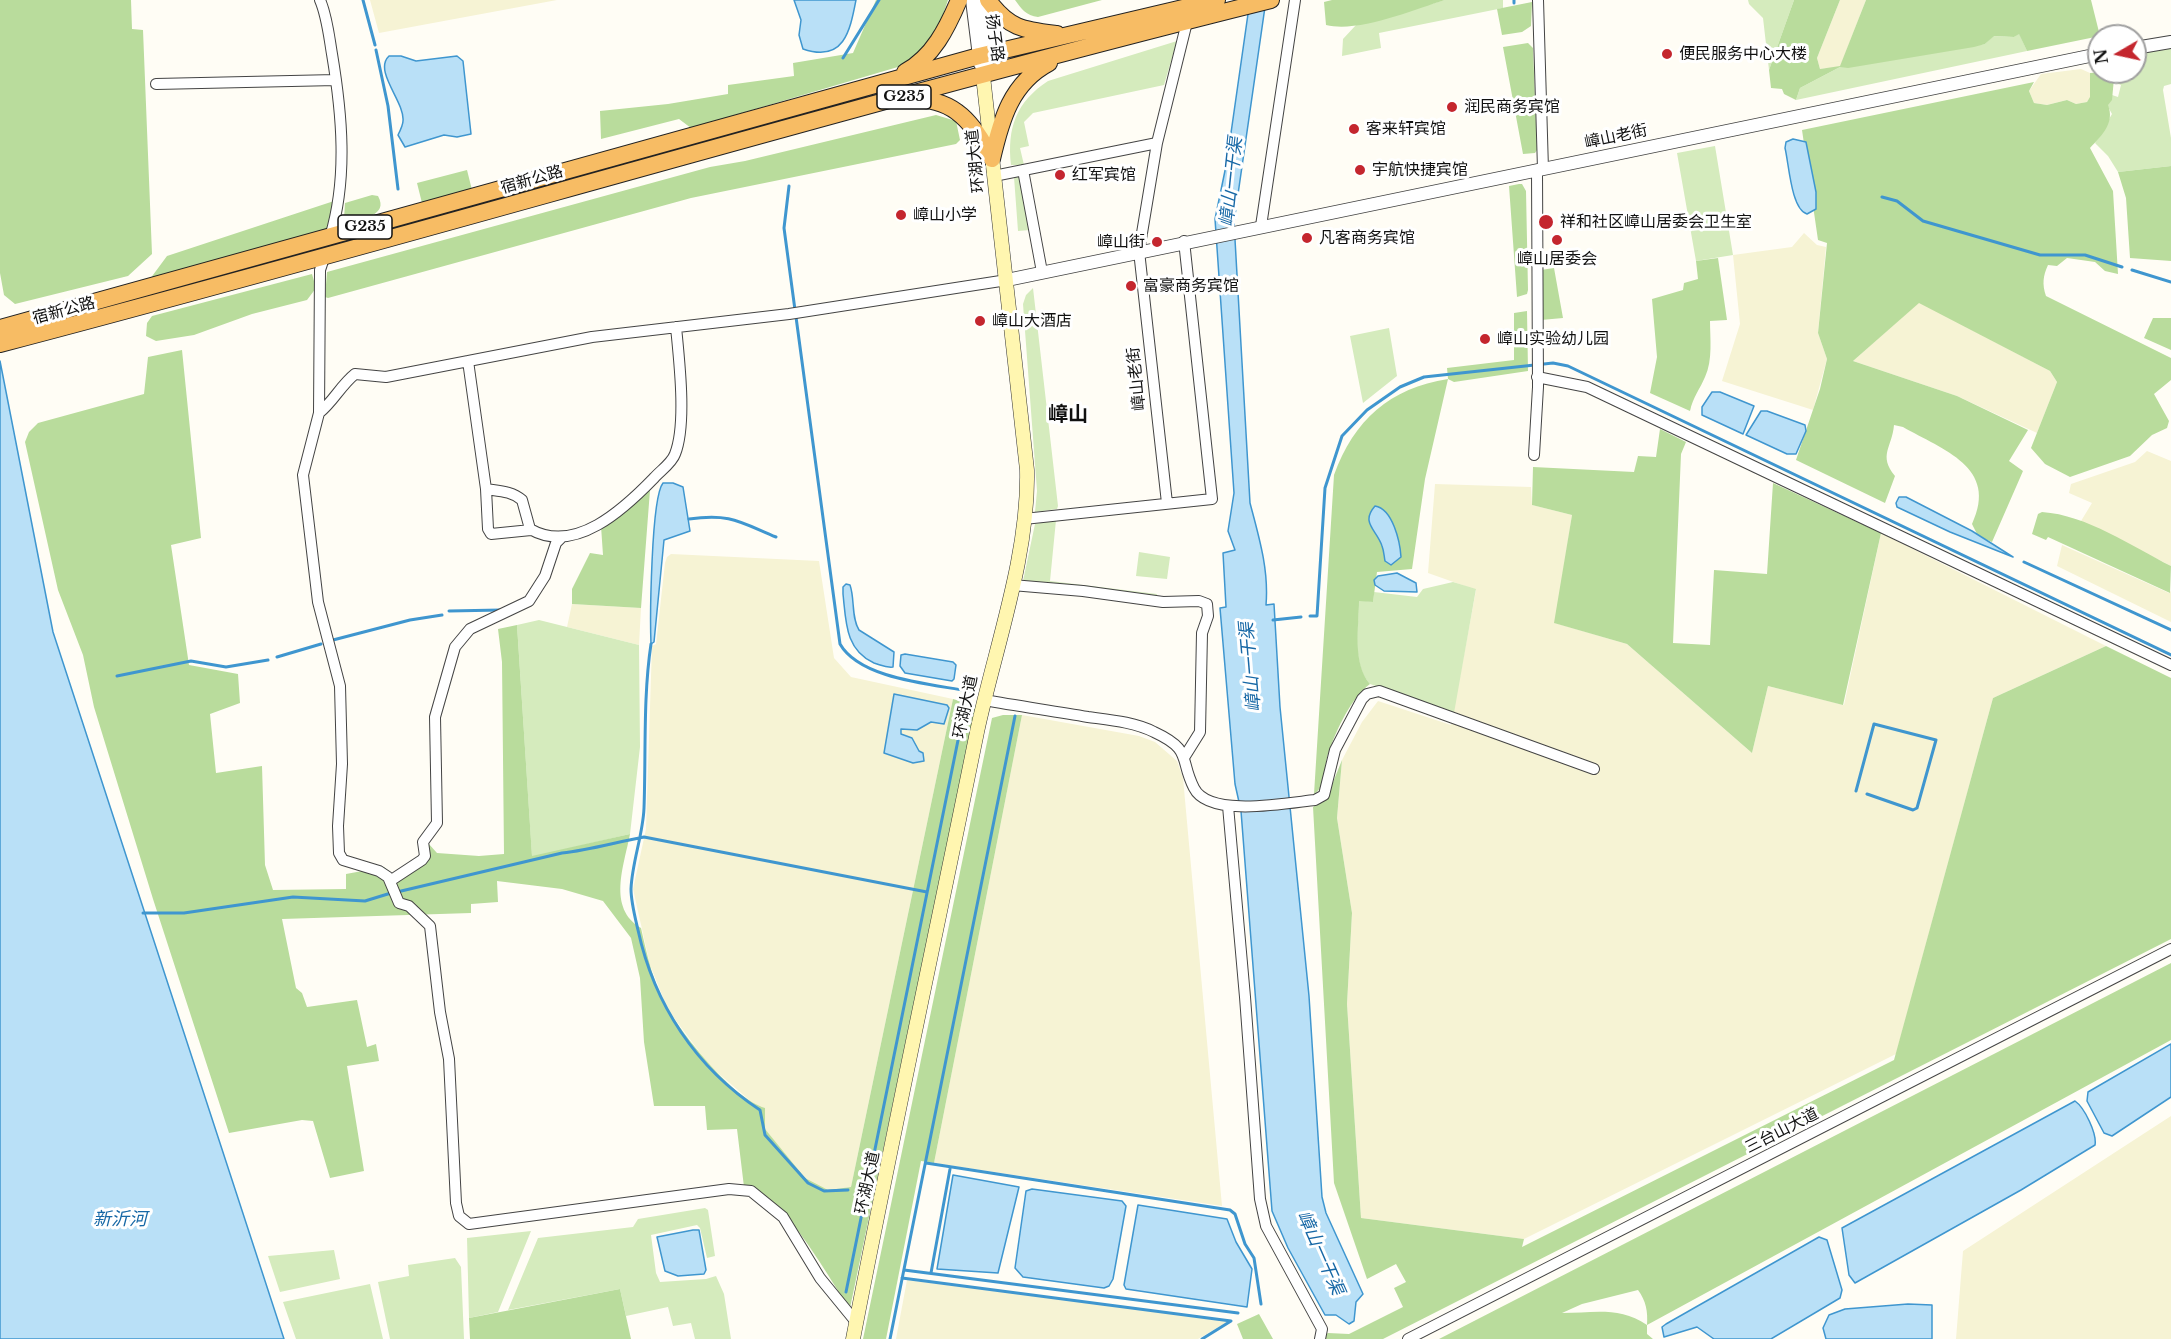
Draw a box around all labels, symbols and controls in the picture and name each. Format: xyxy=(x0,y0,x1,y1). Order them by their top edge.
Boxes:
street label: 扬子路 xyxy=(981,13,1007,63)
north arrow xyxy=(2087,24,2147,84)
place label: 便民服务中心大楼 xyxy=(1679,44,1807,64)
marker: 便民服务中心大楼 xyxy=(1660,47,1674,61)
text: N xyxy=(2090,48,2112,66)
road number: G235 xyxy=(877,85,931,109)
place label: 润民商务宾馆 xyxy=(1464,97,1560,117)
marker: 润民商务宾馆 xyxy=(1445,100,1459,114)
place label: 客来轩宾馆 xyxy=(1366,119,1446,139)
street label: 嶂山老街 xyxy=(1583,121,1649,153)
marker: 客来轩宾馆 xyxy=(1347,122,1361,136)
street label: 环湖大道 xyxy=(963,128,989,194)
water label: 嶂山一干渠 xyxy=(1217,136,1247,228)
place label: 宇航快捷宾馆 xyxy=(1372,160,1468,180)
street label: 宿新公路 xyxy=(499,162,565,198)
marker: 宇航快捷宾馆 xyxy=(1353,163,1367,177)
place label: 红军宾馆 xyxy=(1072,165,1136,185)
marker: 红军宾馆 xyxy=(1053,168,1067,182)
place label: 嶂山小学 xyxy=(913,205,977,225)
marker: 嶂山小学 xyxy=(894,208,908,222)
place label: 祥和社区嶂山居委会卫生室 xyxy=(1560,212,1752,232)
marker: 祥和社区嶂山居委会卫生室 xyxy=(1537,213,1555,231)
road number: G235 xyxy=(338,215,392,239)
place label: 凡客商务宾馆 xyxy=(1319,228,1415,248)
marker: 凡客商务宾馆 xyxy=(1300,231,1314,245)
place label: 嶂山街 xyxy=(1097,232,1145,252)
marker: 嶂山居委会 xyxy=(1550,233,1564,247)
marker: 嶂山街 xyxy=(1150,235,1164,249)
place label: 嶂山居委会 xyxy=(1517,249,1597,269)
place label: 富豪商务宾馆 xyxy=(1143,276,1239,296)
marker: 富豪商务宾馆 xyxy=(1124,279,1138,293)
street label: 宿新公路 xyxy=(31,293,97,329)
place label: 嶂山大酒店 xyxy=(992,311,1072,331)
marker: 嶂山大酒店 xyxy=(973,314,987,328)
place label: 嶂山实验幼儿园 xyxy=(1497,329,1609,349)
marker: 嶂山实验幼儿园 xyxy=(1478,332,1492,346)
street label: 嶂山老街 xyxy=(1124,346,1150,412)
district label: 嶂山 xyxy=(1048,403,1088,427)
water label: 嶂山一干渠 xyxy=(1236,621,1266,713)
street label: 环湖大道 xyxy=(950,674,982,740)
street label: 三台山大道 xyxy=(1742,1104,1822,1158)
street label: 环湖大道 xyxy=(852,1150,884,1216)
water label: 嶂山一干渠 xyxy=(1292,1207,1348,1299)
water label: 新沂河 xyxy=(93,1209,147,1231)

